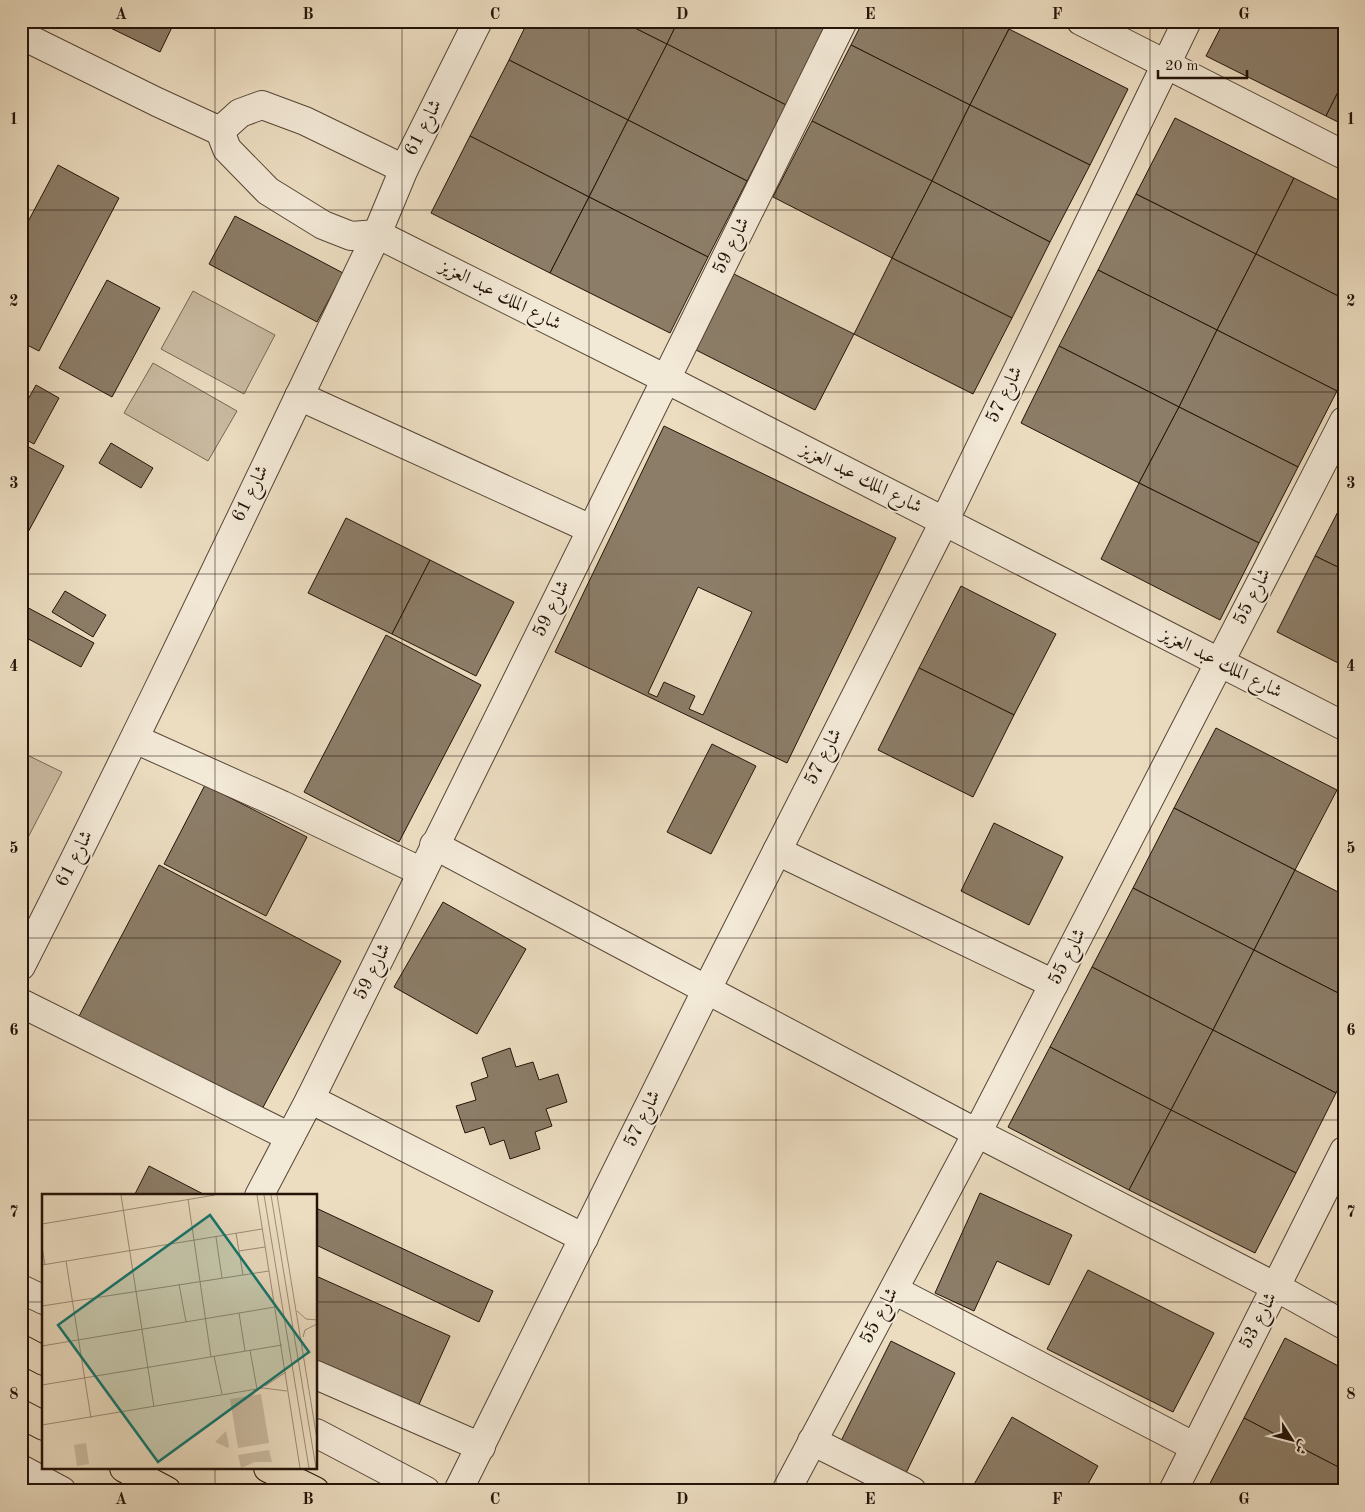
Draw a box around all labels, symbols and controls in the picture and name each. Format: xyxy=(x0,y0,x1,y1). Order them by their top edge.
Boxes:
text: A xyxy=(115,7,127,23)
text: B xyxy=(302,7,314,23)
text: C xyxy=(490,7,500,23)
text: D xyxy=(676,7,688,23)
text: E xyxy=(864,7,876,23)
text: F xyxy=(1052,7,1063,23)
text: G xyxy=(1238,7,1250,23)
scale bar xyxy=(1158,48,1246,80)
text: 20 m xyxy=(1165,59,1199,74)
street label: شارع 61 xyxy=(402,97,450,161)
text: 1 xyxy=(9,112,19,128)
text: 1 xyxy=(1346,112,1356,128)
street label: شارع 59 xyxy=(710,215,757,279)
street label: شارع الملك عبد العزيز xyxy=(433,256,564,338)
text: 2 xyxy=(9,294,19,310)
text: 2 xyxy=(1346,294,1356,310)
street label: شارع 57 xyxy=(983,364,1030,428)
street label: شارع الملك عبد العزيز xyxy=(794,439,925,521)
street label: شارع 61 xyxy=(229,463,276,527)
text: 3 xyxy=(9,476,19,492)
text: 3 xyxy=(1346,476,1356,492)
street label: شارع 55 xyxy=(1231,566,1279,630)
street label: شارع 59 xyxy=(530,578,577,642)
street label: شارع الملك عبد العزيز xyxy=(1154,624,1285,706)
text: 4 xyxy=(9,659,19,675)
text: 4 xyxy=(1346,659,1356,675)
street label: شارع 57 xyxy=(802,726,850,790)
street label: شارع 61 xyxy=(53,828,101,892)
text: 5 xyxy=(9,841,19,857)
text: 5 xyxy=(1346,841,1356,857)
street label: شارع 55 xyxy=(1046,926,1094,990)
street label: شارع 59 xyxy=(351,941,398,1005)
text: 6 xyxy=(9,1023,19,1039)
text: 6 xyxy=(1346,1023,1356,1039)
street label: شارع 57 xyxy=(621,1088,668,1152)
inset map xyxy=(42,1194,318,1470)
text: 7 xyxy=(9,1205,19,1221)
text: 7 xyxy=(1346,1205,1356,1221)
street label: شارع 55 xyxy=(857,1285,906,1349)
street label: شارع 53 xyxy=(1237,1290,1285,1354)
text: 8 xyxy=(9,1387,19,1403)
text: 8 xyxy=(1346,1387,1356,1403)
north arrow xyxy=(1268,1414,1318,1464)
text: ش xyxy=(1292,1437,1311,1457)
text: A xyxy=(115,1492,127,1508)
text: B xyxy=(302,1492,314,1508)
text: C xyxy=(490,1492,500,1508)
text: D xyxy=(676,1492,688,1508)
text: E xyxy=(864,1492,876,1508)
text: F xyxy=(1052,1492,1063,1508)
text: G xyxy=(1238,1492,1250,1508)

